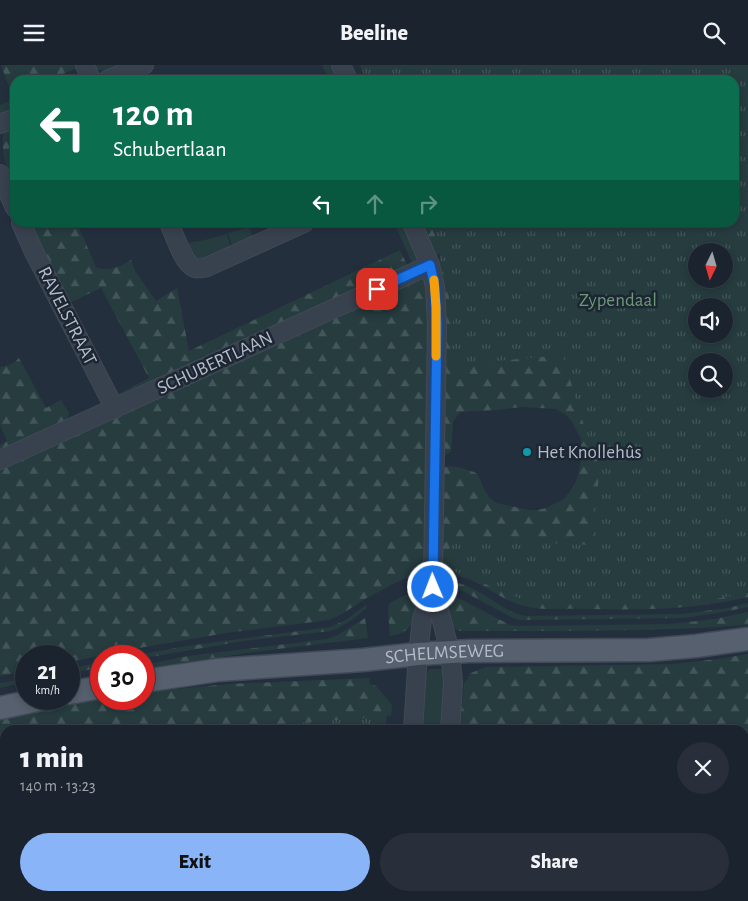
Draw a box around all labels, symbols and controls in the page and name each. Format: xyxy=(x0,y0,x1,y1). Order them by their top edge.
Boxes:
icon: menu xyxy=(20,19,48,47)
icon: search xyxy=(700,19,728,47)
text: Beeline xyxy=(340,22,408,44)
icon: left xyxy=(30,95,95,160)
text: 120 m xyxy=(113,97,194,132)
text: Schubertlaan xyxy=(113,138,227,160)
icon: left xyxy=(308,190,336,218)
icon: ahead xyxy=(361,190,389,218)
icon: right xyxy=(414,190,442,218)
north arrow xyxy=(688,243,732,287)
map controls xyxy=(688,243,733,398)
street label: RAVELSTRAAT xyxy=(34,264,100,368)
pin xyxy=(356,268,398,310)
icon: arrive xyxy=(363,275,391,303)
park label: Zypendaal xyxy=(579,291,657,310)
button: sound xyxy=(688,298,733,343)
street label: SCHUBERTLAAN xyxy=(154,328,276,398)
button: search xyxy=(688,353,733,398)
place label: Het Knollehûs xyxy=(537,443,642,462)
marker: Het Knollehûs xyxy=(521,446,533,458)
position arrow xyxy=(406,560,458,612)
street label: SCHELMSEWEG xyxy=(384,641,504,667)
speed limit sign: 30 xyxy=(90,645,155,710)
text: 21 xyxy=(37,659,58,684)
text: km/h xyxy=(35,684,60,696)
button: close xyxy=(677,742,729,794)
text: 1 min xyxy=(20,743,84,773)
text: 140 m · 13:23 xyxy=(20,778,96,794)
button: Exit xyxy=(20,833,370,891)
button: Share xyxy=(380,833,729,891)

